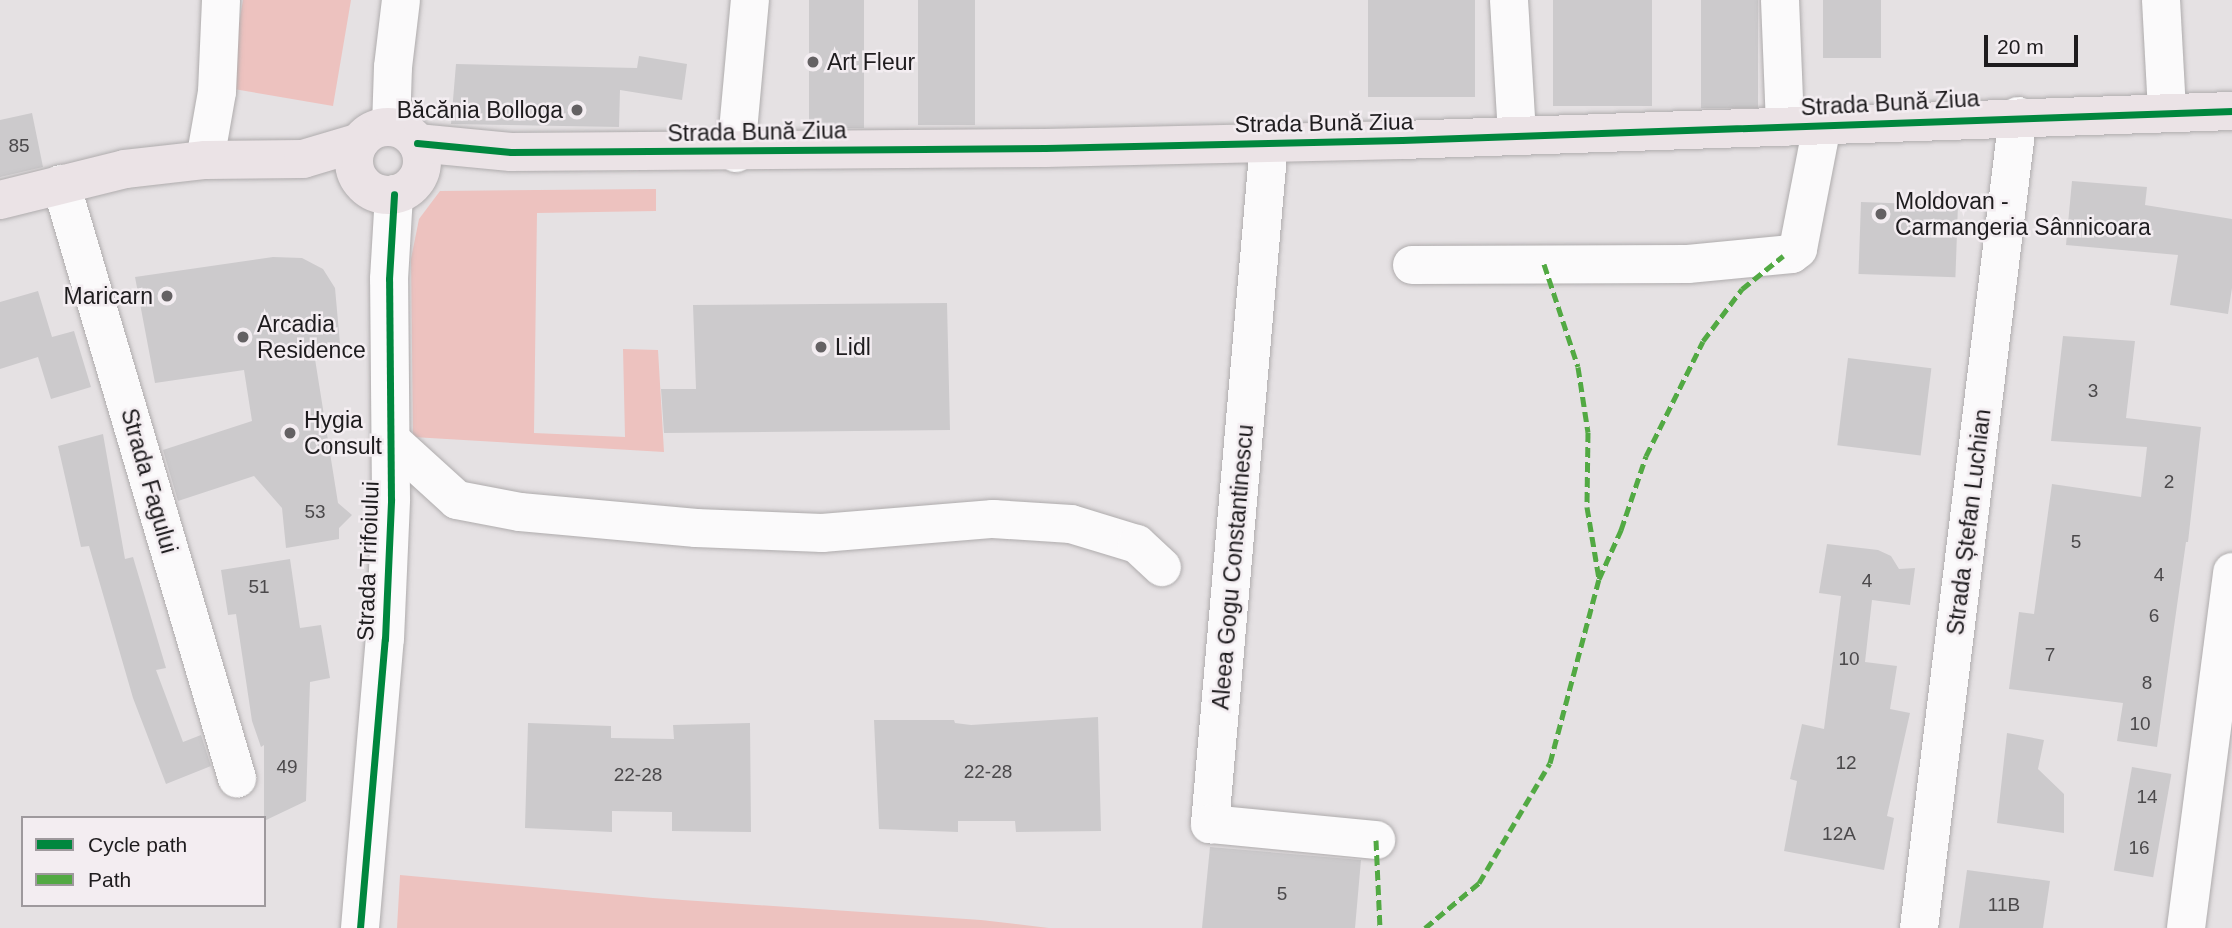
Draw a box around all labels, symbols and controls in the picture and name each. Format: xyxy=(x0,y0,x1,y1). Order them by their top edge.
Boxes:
scale bar xyxy=(1987,21,2082,65)
text: 20 m xyxy=(1997,35,2044,58)
place label: Art Fleur xyxy=(827,48,915,76)
marker: Art Fleur xyxy=(805,54,821,70)
street label: Strada Bună Ziua xyxy=(1800,85,1980,121)
place label: Băcănia Bolloga xyxy=(397,96,563,124)
marker: Băcănia Bolloga xyxy=(569,102,585,118)
street label: Strada Bună Ziua xyxy=(1234,108,1414,138)
street label: Strada Bună Ziua xyxy=(667,117,847,147)
house number: 85 xyxy=(8,135,30,157)
place label: Moldovan - Carmangeria Sânnicoara xyxy=(1895,187,2151,241)
marker: Moldovan - Carmangeria Sânnicoara xyxy=(1873,206,1889,222)
place label: Maricarn xyxy=(64,282,153,310)
marker: Maricarn xyxy=(159,288,175,304)
place label: Arcadia Residence xyxy=(257,310,366,364)
marker: Arcadia Residence xyxy=(235,329,251,345)
place label: Lidl xyxy=(835,333,871,361)
marker: Lidl xyxy=(813,339,829,355)
house number: 3 xyxy=(2088,380,2098,402)
street label: Strada Fagului xyxy=(115,405,183,557)
place label: Hygia Consult xyxy=(304,406,382,460)
street label: Strada Ștefan Luchian xyxy=(1941,407,1997,637)
street label: Aleea Gogu Constantinescu xyxy=(1207,423,1259,711)
marker: Hygia Consult xyxy=(282,425,298,441)
house number: 2 xyxy=(2164,471,2174,493)
street label: Strada Trifoiului xyxy=(351,480,385,642)
house number: 53 xyxy=(304,501,326,523)
house number: 5 xyxy=(2071,531,2081,553)
house number: 4 xyxy=(2154,564,2164,586)
house number: 4 xyxy=(1862,570,1872,592)
house number: 51 xyxy=(248,576,270,598)
house number: 6 xyxy=(2149,605,2159,627)
house number: 7 xyxy=(2045,644,2055,666)
house number: 10 xyxy=(1838,648,1860,670)
house number: 8 xyxy=(2142,672,2152,694)
house number: 10 xyxy=(2129,713,2151,735)
house number: 12 xyxy=(1835,752,1857,774)
house number: 49 xyxy=(276,756,298,778)
house number: 22-28 xyxy=(964,761,1012,783)
house number: 22-28 xyxy=(614,764,662,786)
house number: 14 xyxy=(2136,786,2158,808)
legend xyxy=(21,816,266,907)
house number: 12A xyxy=(1822,823,1856,845)
text: Cycle path xyxy=(88,833,187,856)
house number: 16 xyxy=(2128,837,2150,859)
text: Path xyxy=(88,868,131,891)
house number: 5 xyxy=(1277,883,1287,905)
house number: 11B xyxy=(1988,894,2020,916)

